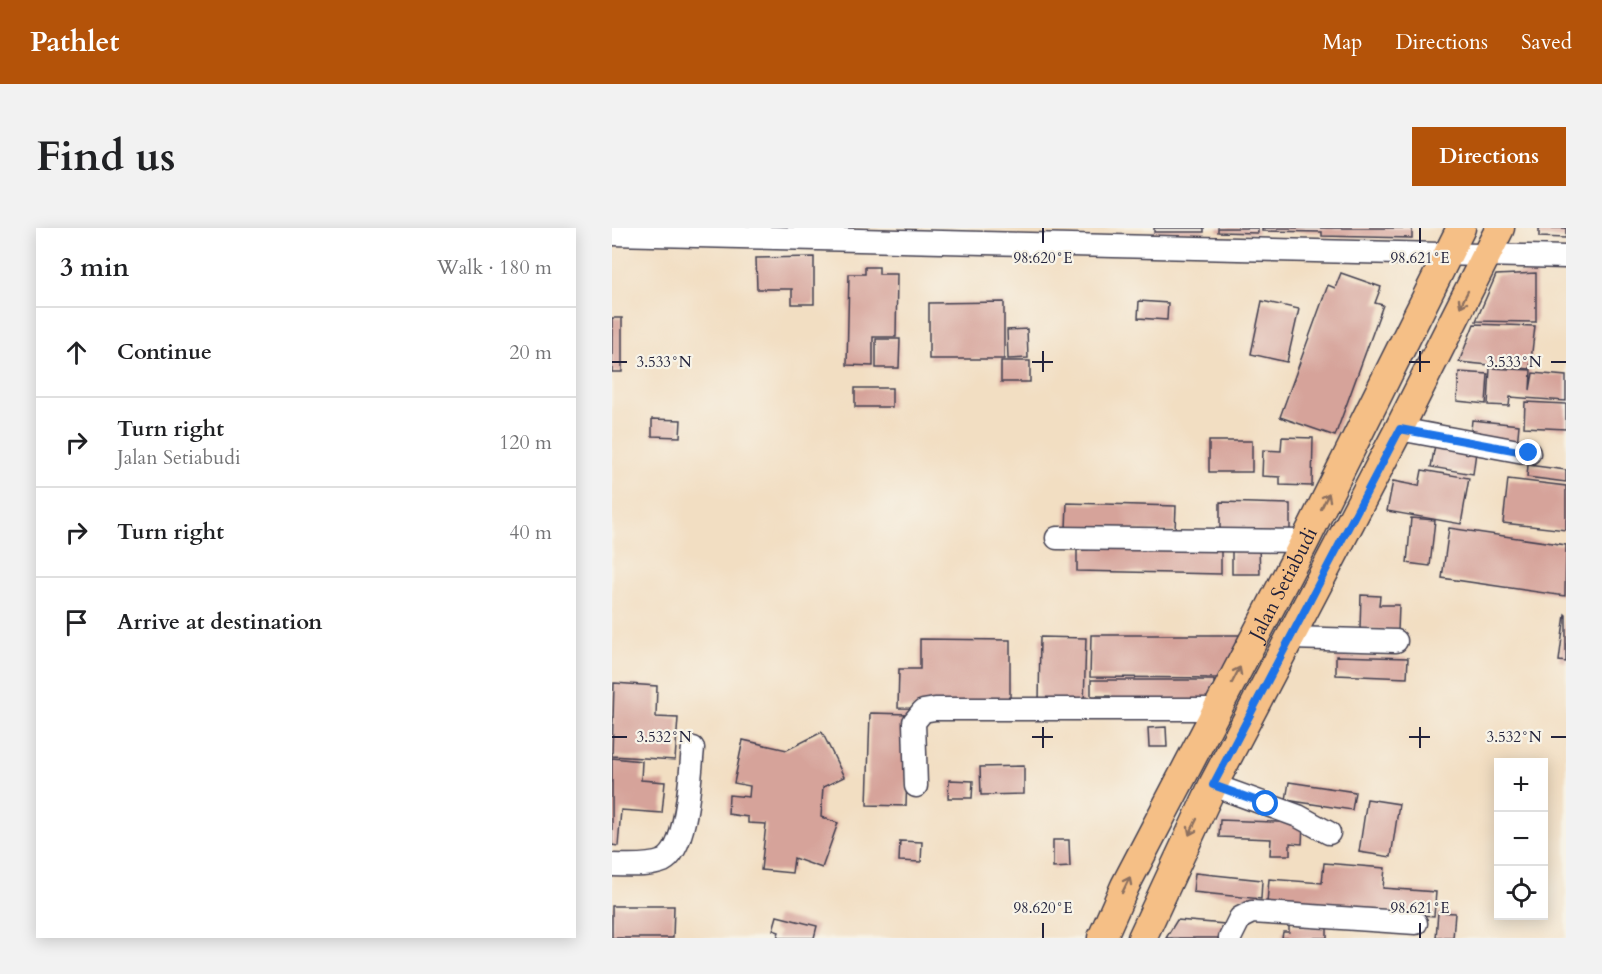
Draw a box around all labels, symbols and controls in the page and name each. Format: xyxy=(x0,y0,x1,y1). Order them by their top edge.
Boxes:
text: Pathlet xyxy=(30,23,119,61)
text: Map xyxy=(1322,28,1362,57)
text: Directions xyxy=(1395,28,1488,57)
text: Saved xyxy=(1521,28,1572,57)
button: Directions xyxy=(1412,127,1566,186)
text: Find us xyxy=(36,128,176,185)
text: 98.620°E xyxy=(1013,248,1073,268)
text: 98.621°E xyxy=(1390,248,1450,268)
text: 3 min xyxy=(60,250,129,285)
text: Walk · 180 m xyxy=(437,254,552,281)
one-way arrow xyxy=(1458,290,1470,307)
icon: ahead xyxy=(60,336,93,369)
text: Continue xyxy=(117,337,212,367)
text: 20 m xyxy=(509,339,552,366)
text: 3.533°N xyxy=(636,352,692,372)
text: 3.533°N xyxy=(1486,352,1542,372)
text: Turn right xyxy=(117,414,224,444)
icon: right xyxy=(60,426,93,459)
text: 120 m xyxy=(499,429,552,456)
route end xyxy=(1515,439,1541,465)
text: Jalan Setiabudi xyxy=(117,444,241,471)
one-way arrow xyxy=(1319,492,1331,510)
icon: right xyxy=(60,516,93,549)
text: Turn right xyxy=(117,517,224,547)
text: 40 m xyxy=(509,519,552,546)
street label: Jalan Setiabudi xyxy=(1241,522,1324,648)
icon: arrive xyxy=(60,606,93,639)
text: Arrive at destination xyxy=(117,607,322,637)
one-way arrow xyxy=(1231,666,1242,684)
text: 3.532°N xyxy=(636,727,692,747)
text: 3.532°N xyxy=(1486,727,1542,747)
map controls xyxy=(1494,758,1548,920)
button: + xyxy=(1494,758,1548,812)
route start xyxy=(1252,790,1278,816)
button: − xyxy=(1494,812,1548,866)
one-way arrow xyxy=(1186,818,1198,836)
button: locate xyxy=(1494,866,1548,920)
one-way arrow xyxy=(1121,876,1133,894)
text: 98.620°E xyxy=(1013,898,1073,918)
text: 98.621°E xyxy=(1390,898,1450,918)

